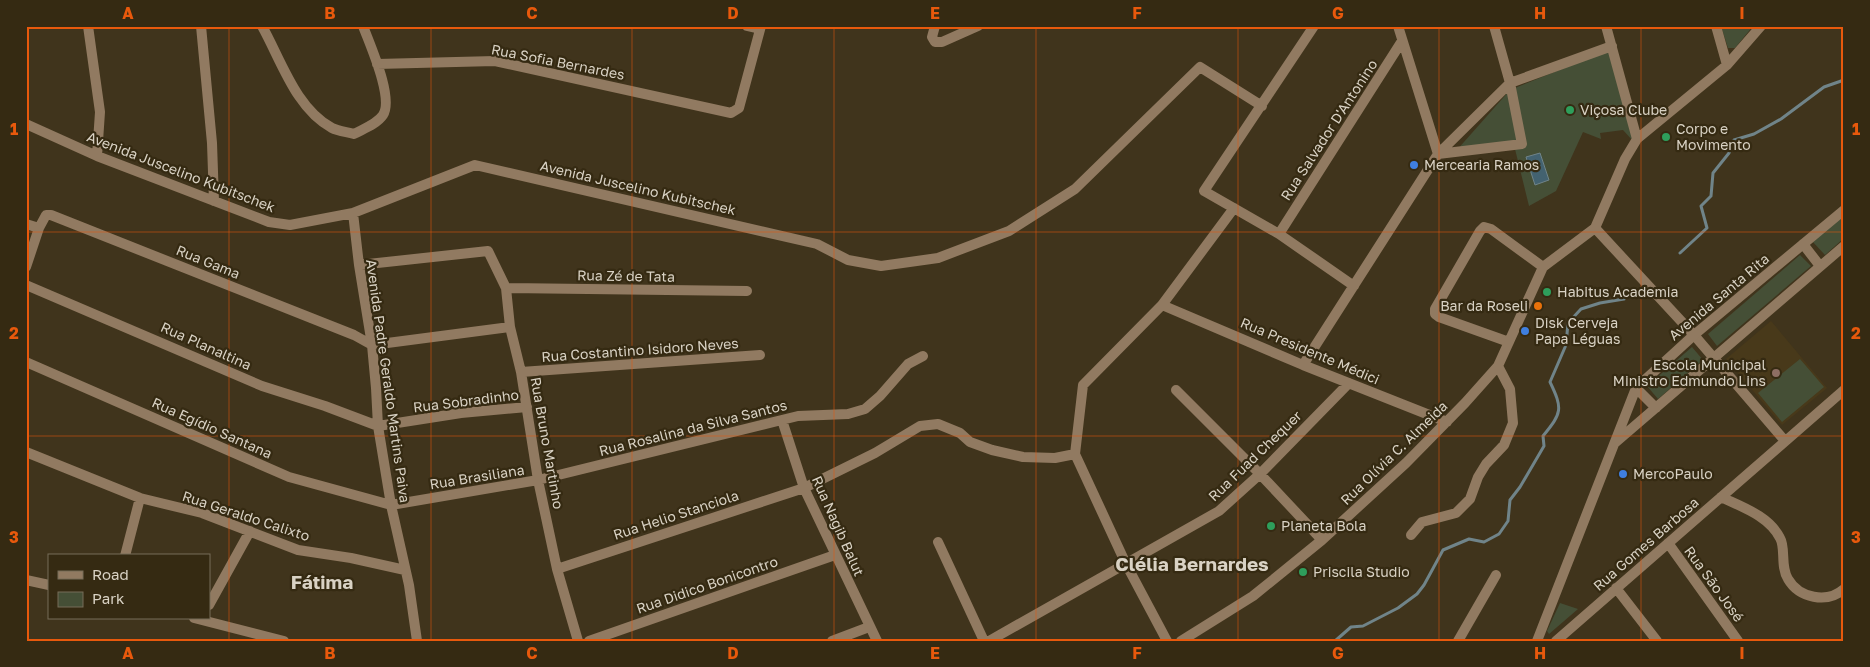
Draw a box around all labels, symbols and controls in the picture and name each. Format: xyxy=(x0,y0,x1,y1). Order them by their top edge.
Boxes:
text: A xyxy=(122,3,134,23)
text: B xyxy=(324,3,336,23)
text: C xyxy=(526,3,538,23)
text: D xyxy=(727,3,739,23)
text: E xyxy=(930,3,940,23)
text: F xyxy=(1132,3,1142,23)
text: G xyxy=(1332,3,1344,23)
text: H xyxy=(1534,3,1546,23)
text: I xyxy=(1739,3,1745,23)
street label: Rua Sofia Bernardes xyxy=(490,40,626,83)
street label: Rua Salvador D'Antonino xyxy=(1277,56,1381,203)
place label: Viçosa Clube xyxy=(1580,101,1667,118)
marker: Viçosa Clube xyxy=(1564,104,1576,116)
text: 1 xyxy=(10,119,18,139)
text: 1 xyxy=(1852,119,1860,139)
place label: Corpo e Movimento xyxy=(1676,120,1751,153)
street label: Avenida Juscelino Kubitschek xyxy=(85,128,278,215)
marker: Corpo e Movimento xyxy=(1660,131,1672,143)
place label: Mercearia Ramos xyxy=(1424,156,1539,173)
street label: Avenida Juscelino Kubitschek xyxy=(539,157,738,218)
marker: Mercearia Ramos xyxy=(1408,159,1420,171)
street label: Rua Gama xyxy=(174,241,243,282)
street label: Avenida Santa Rita xyxy=(1665,250,1772,344)
street label: Avenida Padre Geraldo Martins Paiva xyxy=(363,258,414,504)
street label: Rua Zé de Tata xyxy=(577,266,675,285)
place label: Habitus Academia xyxy=(1557,283,1678,300)
marker: Habitus Academia xyxy=(1541,286,1553,298)
place label: Bar da Roseli xyxy=(1440,297,1528,314)
marker: Bar da Roseli xyxy=(1532,300,1544,312)
street label: Rua Presidente Médici xyxy=(1238,314,1382,388)
place label: Disk Cerveja Papa Léguas xyxy=(1535,314,1620,347)
street label: Rua Planaltina xyxy=(158,318,254,373)
text: 2 xyxy=(9,323,19,343)
text: 2 xyxy=(1851,323,1861,343)
marker: Disk Cerveja Papa Léguas xyxy=(1519,325,1531,337)
street label: Rua Costantino Isidoro Neves xyxy=(541,334,739,365)
place label: Escola Municipal Ministro Edmundo Lins xyxy=(1613,356,1766,389)
marker: Escola Municipal Ministro Edmundo Lins xyxy=(1770,367,1782,379)
street label: Rua Bruno Martinho xyxy=(528,376,567,510)
street label: Rua Sobradinho xyxy=(412,386,520,415)
street label: Rua Egídio Santana xyxy=(150,393,275,462)
street label: Rua Rosalina da Silva Santos xyxy=(597,396,789,459)
street label: Rua Olívia C. Almeida xyxy=(1337,397,1451,508)
street label: Rua Fuad Chequer xyxy=(1205,406,1305,504)
street label: Rua Brasiliana xyxy=(428,461,525,492)
place label: MercoPaulo xyxy=(1633,465,1713,482)
marker: MercoPaulo xyxy=(1617,468,1629,480)
street label: Rua Nagib Balut xyxy=(809,473,868,579)
street label: Rua Helio Stanciola xyxy=(611,486,741,543)
street label: Rua Geraldo Calixto xyxy=(180,487,312,544)
street label: Rua Gomes Barbosa xyxy=(1590,493,1702,594)
place label: Planeta Bola xyxy=(1281,517,1366,534)
marker: Planeta Bola xyxy=(1265,520,1277,532)
text: 3 xyxy=(9,527,19,547)
text: 3 xyxy=(1851,527,1861,547)
street label: Rua São José xyxy=(1681,542,1748,625)
street label: Rua Didico Bonicontro xyxy=(634,552,780,617)
district label: Clélia Bernardes xyxy=(1115,552,1269,575)
legend xyxy=(48,554,210,620)
place label: Priscila Studio xyxy=(1313,563,1410,580)
text: Road xyxy=(92,565,129,583)
marker: Priscila Studio xyxy=(1297,566,1309,578)
district label: Fátima xyxy=(291,570,353,593)
text: Park xyxy=(92,589,125,607)
text: A xyxy=(122,643,134,663)
text: B xyxy=(324,643,336,663)
text: C xyxy=(526,643,538,663)
text: D xyxy=(727,643,739,663)
text: E xyxy=(930,643,940,663)
text: F xyxy=(1132,643,1142,663)
text: G xyxy=(1332,643,1344,663)
text: H xyxy=(1534,643,1546,663)
text: I xyxy=(1739,643,1745,663)

